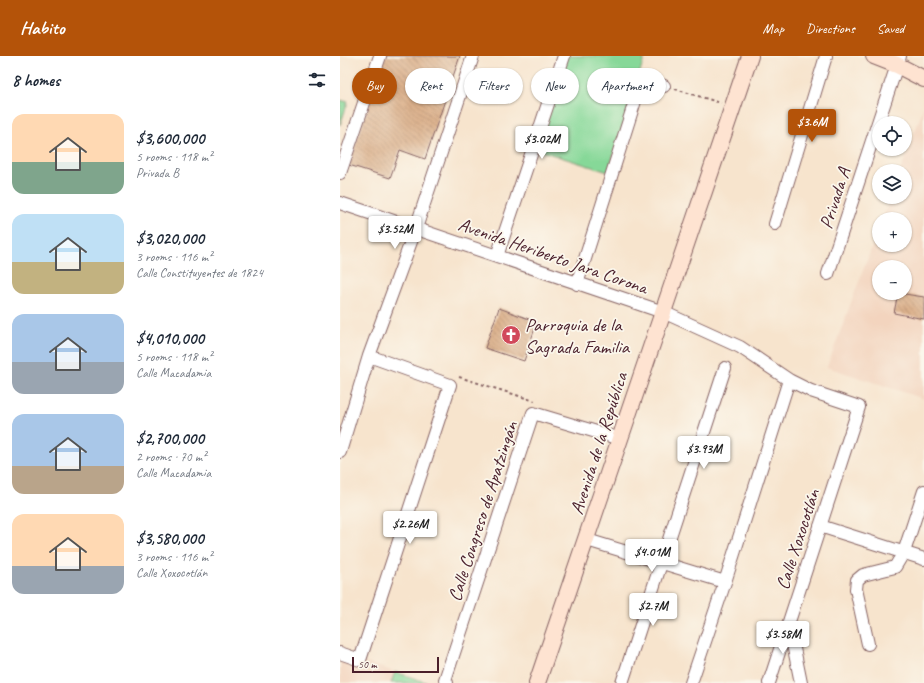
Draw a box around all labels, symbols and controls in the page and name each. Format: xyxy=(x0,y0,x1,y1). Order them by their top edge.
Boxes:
text: Habito xyxy=(20,16,65,40)
text: Map xyxy=(763,20,784,37)
text: Directions xyxy=(806,20,855,37)
text: Saved xyxy=(877,20,904,37)
chip: Buy xyxy=(352,68,397,104)
chip: Rent xyxy=(405,68,456,104)
chip: Filters xyxy=(464,68,523,104)
chip: New xyxy=(531,68,579,104)
chip: Apartment xyxy=(587,68,666,104)
icon: filters xyxy=(306,69,328,91)
text: 8 homes xyxy=(12,70,60,91)
pin: $3.6M xyxy=(784,109,840,143)
text: $3.6M xyxy=(797,114,827,130)
map controls xyxy=(872,116,912,300)
button: locate xyxy=(872,116,912,156)
pin: $3.02M xyxy=(509,126,575,160)
text: $3,600,000 xyxy=(136,128,204,149)
icon: home xyxy=(44,130,92,178)
text: $3.02M xyxy=(524,131,560,147)
text: 5 rooms · 118 m² xyxy=(136,149,212,165)
street label: Privada A xyxy=(814,163,856,232)
button: layers xyxy=(872,164,912,204)
text: Privada B xyxy=(136,165,179,181)
street label: Avenida Heriberto Jara Corona xyxy=(455,212,652,300)
button: + xyxy=(872,212,912,252)
pin: $3.52M xyxy=(362,216,428,250)
text: $3.52M xyxy=(377,221,413,237)
text: $3,020,000 xyxy=(136,228,204,249)
icon: home xyxy=(44,230,92,278)
text: 3 rooms · 116 m² xyxy=(136,249,212,265)
button: − xyxy=(872,260,912,300)
text: Calle Constituyentes de 1824 xyxy=(136,265,263,281)
place label: Parroquia de la Sagrada Familia xyxy=(525,313,631,359)
church icon: Parroquia de la Sagrada Familia xyxy=(500,324,522,346)
text: $4,010,000 xyxy=(136,328,204,349)
icon: home xyxy=(44,330,92,378)
text: 5 rooms · 118 m² xyxy=(136,349,212,365)
text: Calle Macadamia xyxy=(136,365,211,381)
street label: Avenida de la República xyxy=(565,368,634,517)
street label: Calle Congreso de Apatzingán xyxy=(443,418,523,604)
text: $2,700,000 xyxy=(136,428,204,449)
icon: home xyxy=(44,430,92,478)
pin: $3.93M xyxy=(671,436,737,470)
text: $3.93M xyxy=(686,441,722,457)
text: 2 rooms · 70 m² xyxy=(136,449,206,465)
text: Calle Macadamia xyxy=(136,465,211,481)
street label: Calle Xoxocotlán xyxy=(770,486,826,593)
pin: $2.26M xyxy=(377,511,443,545)
text: $2.26M xyxy=(392,516,428,532)
text: $3,580,000 xyxy=(136,528,204,549)
icon: home xyxy=(44,530,92,578)
pin: $4.01M xyxy=(619,539,685,573)
text: $4.01M xyxy=(634,544,670,560)
text: 3 rooms · 116 m² xyxy=(136,549,212,565)
text: Calle Xoxocotlán xyxy=(136,565,207,581)
pin: $2.7M xyxy=(625,593,681,627)
text: $2.7M xyxy=(638,598,668,614)
pin: $3.58M xyxy=(750,621,816,655)
text: $3.58M xyxy=(765,626,801,642)
scale bar xyxy=(352,655,439,674)
text: 50 m xyxy=(358,657,377,671)

